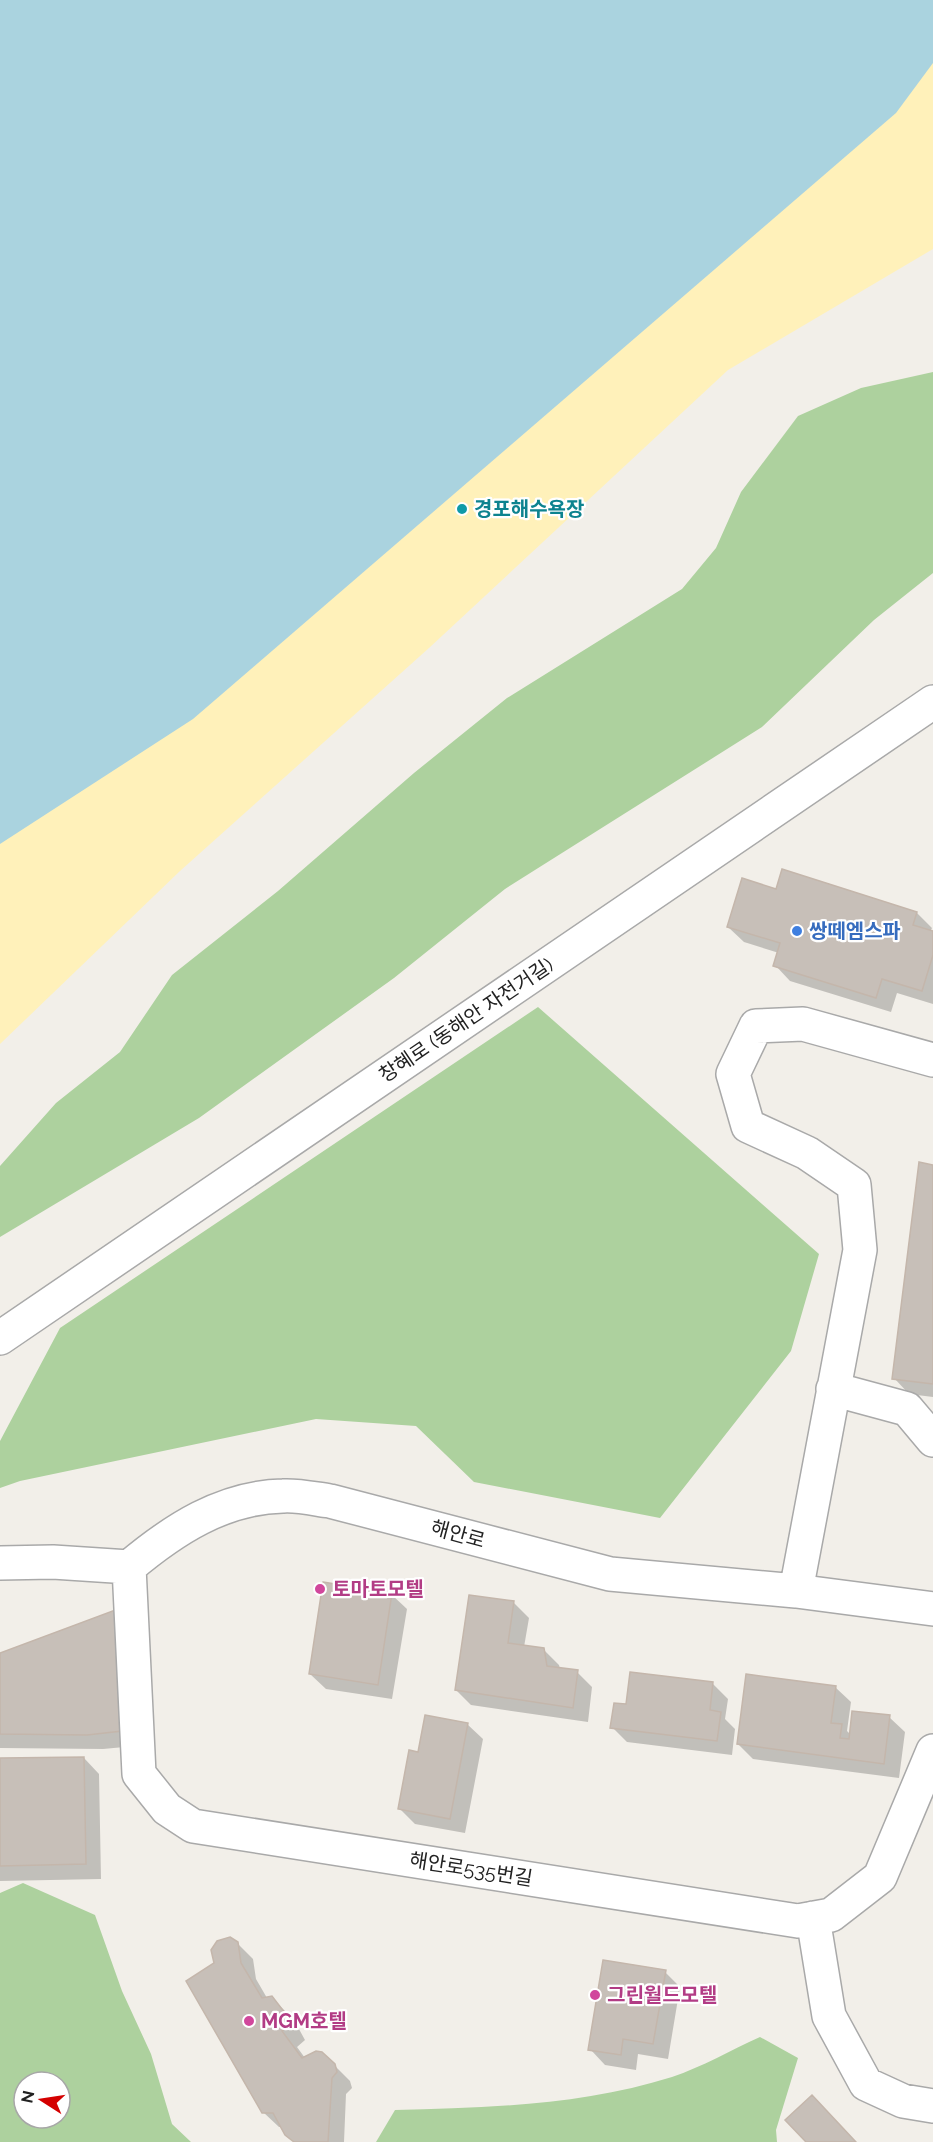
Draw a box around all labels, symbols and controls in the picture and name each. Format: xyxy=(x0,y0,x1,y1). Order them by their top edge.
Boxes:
place label: 경포해수욕장 xyxy=(474,497,584,521)
marker: 경포해수욕장 xyxy=(455,502,469,516)
place label: 쌍떼엠스파 xyxy=(809,919,901,943)
marker: 쌍떼엠스파 xyxy=(790,924,804,938)
street label: 창혜로 (동해안 자전거길) xyxy=(374,953,558,1087)
street label: 해안로 xyxy=(428,1515,488,1553)
place label: 토마토모텔 xyxy=(332,1577,424,1601)
marker: 토마토모텔 xyxy=(313,1582,327,1596)
street label: 해안로535번길 xyxy=(408,1847,534,1891)
place label: 그린월드모텔 xyxy=(607,1983,717,2007)
marker: 그린월드모텔 xyxy=(588,1988,602,2002)
place label: MGM호텔 xyxy=(261,2009,347,2033)
marker: MGM호텔 xyxy=(242,2014,256,2028)
north arrow xyxy=(12,2070,72,2130)
text: N xyxy=(17,2089,38,2105)

